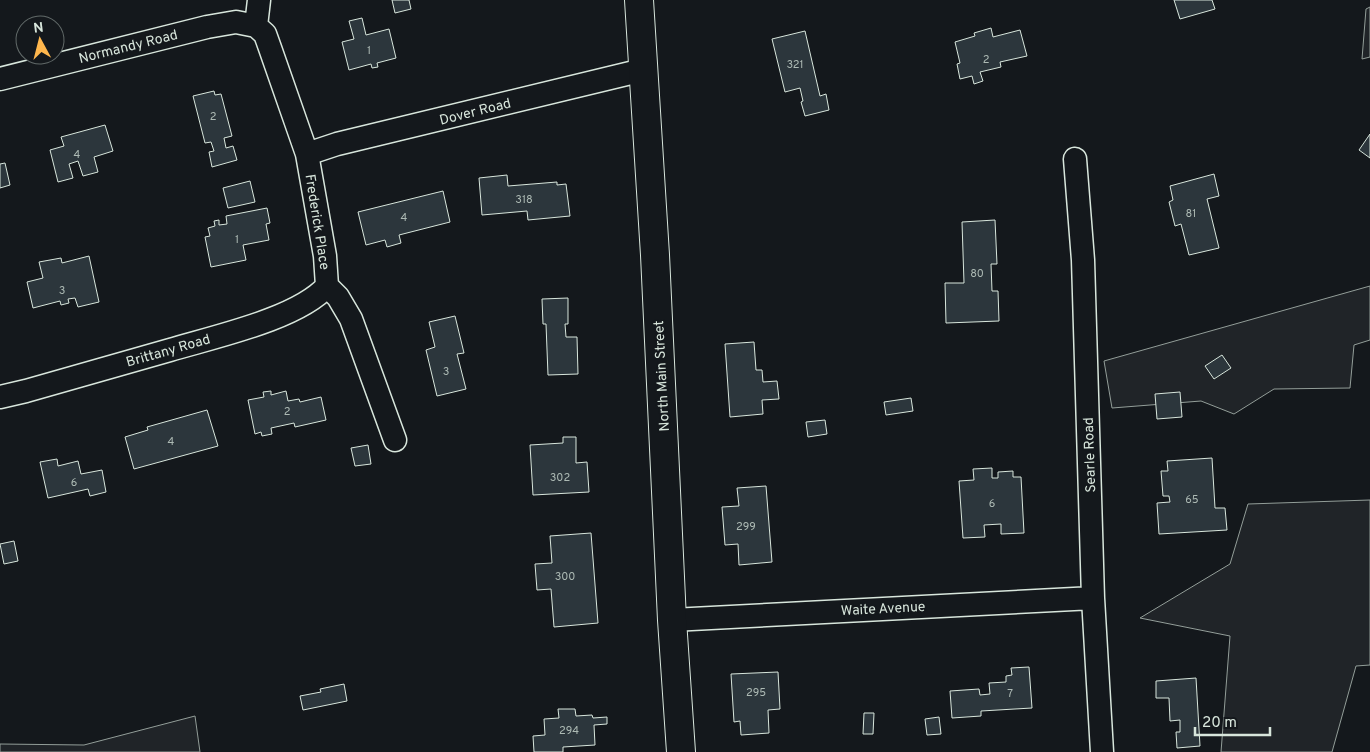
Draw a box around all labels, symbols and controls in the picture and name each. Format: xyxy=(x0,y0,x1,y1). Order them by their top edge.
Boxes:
north arrow xyxy=(15,15,65,65)
text: N xyxy=(33,20,45,38)
street label: Normandy Road xyxy=(77,27,180,68)
house number: 1 xyxy=(367,44,371,58)
house number: 2 xyxy=(983,53,989,67)
house number: 321 xyxy=(786,58,804,72)
street label: Dover Road xyxy=(438,95,513,130)
house number: 2 xyxy=(210,110,216,124)
house number: 4 xyxy=(74,148,81,162)
street label: Frederick Place xyxy=(301,173,332,271)
house number: 318 xyxy=(515,193,533,207)
house number: 81 xyxy=(1186,207,1196,221)
house number: 4 xyxy=(401,211,408,225)
house number: 1 xyxy=(235,233,239,247)
house number: 80 xyxy=(970,267,984,281)
house number: 3 xyxy=(59,284,65,298)
street label: North Main Street xyxy=(651,320,674,432)
street label: Brittany Road xyxy=(124,331,213,372)
house number: 3 xyxy=(443,365,449,379)
house number: 2 xyxy=(284,405,290,419)
street label: Searle Road xyxy=(1081,417,1100,493)
house number: 4 xyxy=(168,435,175,449)
house number: 302 xyxy=(550,471,570,485)
house number: 6 xyxy=(71,476,77,490)
house number: 65 xyxy=(1185,493,1199,507)
house number: 6 xyxy=(989,497,995,511)
house number: 299 xyxy=(736,520,756,534)
house number: 300 xyxy=(555,570,575,584)
street label: Waite Avenue xyxy=(840,599,926,620)
house number: 295 xyxy=(746,686,766,700)
house number: 7 xyxy=(1007,687,1013,701)
scale bar xyxy=(1195,704,1270,736)
text: 20 m xyxy=(1202,714,1237,733)
house number: 294 xyxy=(559,724,579,738)

